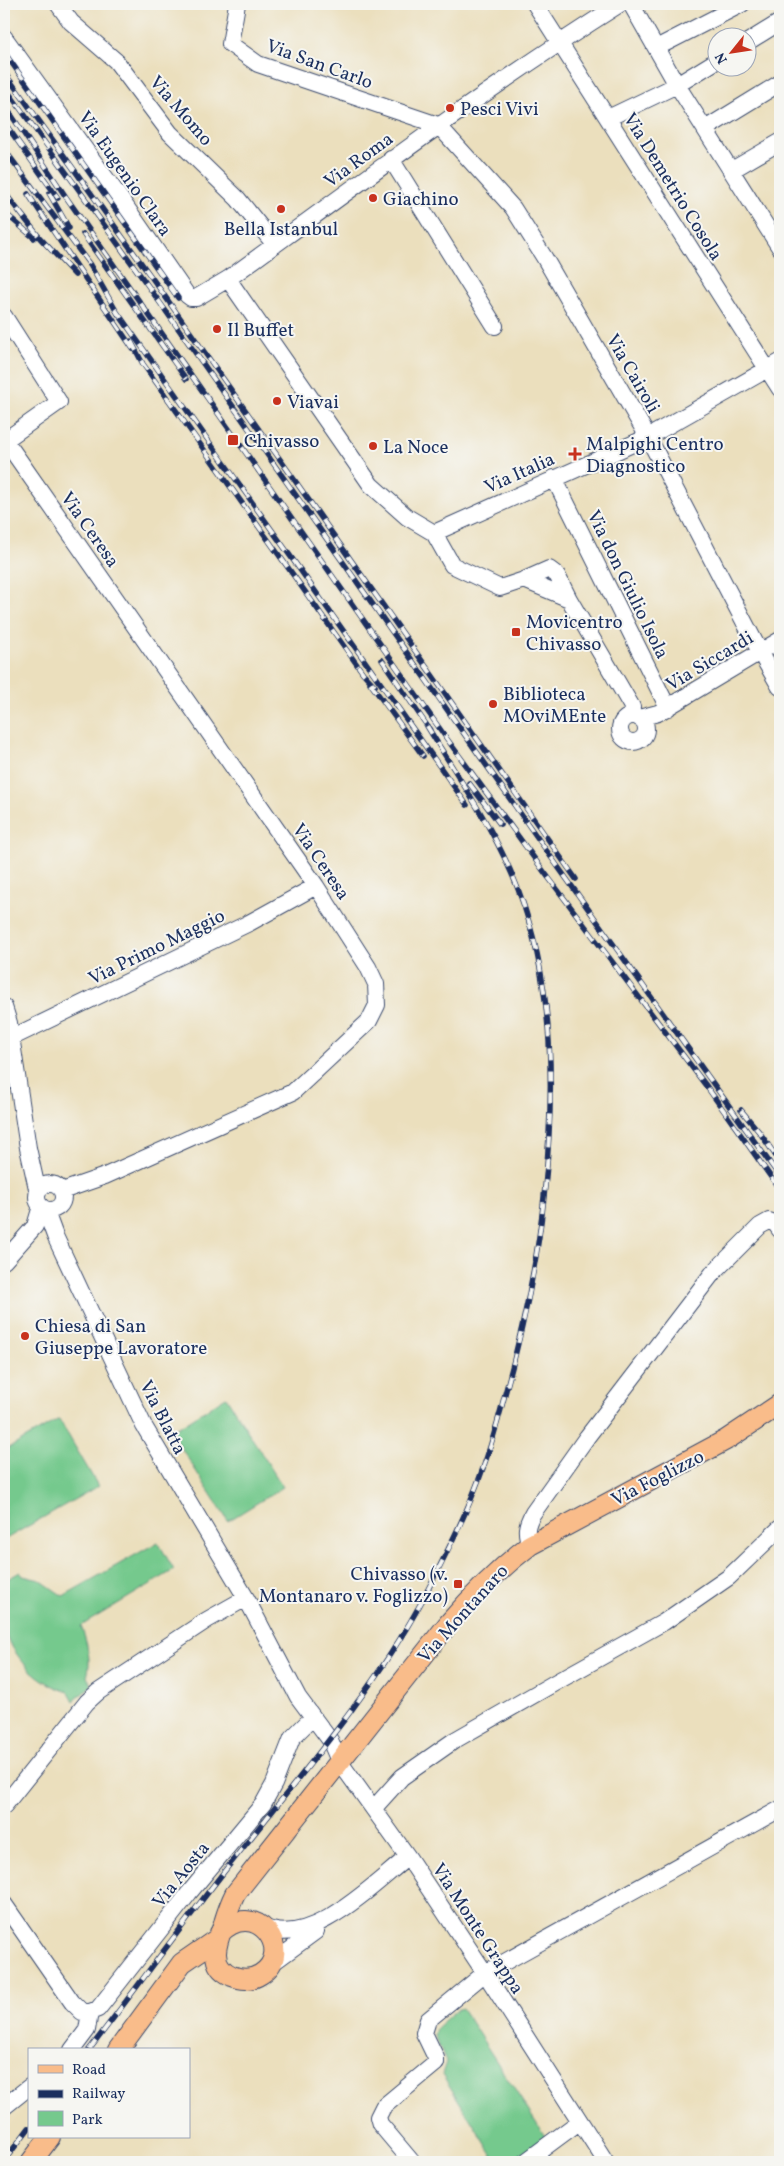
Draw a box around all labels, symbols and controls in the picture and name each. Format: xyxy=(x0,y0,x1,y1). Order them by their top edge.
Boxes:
north arrow xyxy=(706,28,756,78)
street label: Via San Carlo xyxy=(262,34,376,96)
text: N xyxy=(711,49,733,67)
street label: Via Momo xyxy=(143,71,218,152)
place label: Pesci Vivi xyxy=(460,97,539,123)
marker: Pesci Vivi xyxy=(444,102,456,114)
street label: Via Eugenio Clara xyxy=(71,106,177,242)
street label: Via Demetrio Cosola xyxy=(616,108,728,266)
street label: Via Roma xyxy=(319,127,399,195)
place label: Giachino xyxy=(383,187,459,213)
marker: Giachino xyxy=(367,192,379,204)
marker: Bella Istanbul xyxy=(275,203,287,215)
place label: Bella Istanbul xyxy=(224,217,339,243)
place label: Il Buffet xyxy=(227,318,294,344)
marker: Il Buffet xyxy=(211,323,223,335)
street label: Via Cairoli xyxy=(599,329,666,419)
place label: Viavai xyxy=(287,390,339,416)
marker: Viavai xyxy=(271,395,283,407)
place label: Chivasso xyxy=(244,429,319,455)
place label: Malpighi Centro Diagnostico xyxy=(586,432,724,480)
marker: Chivasso xyxy=(226,433,240,447)
place label: La Noce xyxy=(383,435,449,461)
marker: La Noce xyxy=(367,440,379,452)
street label: Via Italia xyxy=(480,447,559,501)
marker: Malpighi Centro Diagnostico xyxy=(568,447,582,461)
street label: Via Ceresa xyxy=(54,487,125,573)
street label: Via don Giulio Isola xyxy=(580,506,675,664)
place label: Movicentro Chivasso xyxy=(526,610,623,658)
street label: Via Siccardi xyxy=(661,625,759,698)
marker: Movicentro Chivasso xyxy=(510,626,522,638)
place label: Biblioteca MOviMEnte xyxy=(503,682,606,730)
marker: Biblioteca MOviMEnte xyxy=(487,698,499,710)
street label: Via Ceresa xyxy=(285,819,355,905)
street label: Via Primo Maggio xyxy=(84,903,229,992)
place label: Chiesa di San Giuseppe Lavoratore xyxy=(35,1314,207,1362)
marker: Chiesa di San Giuseppe Lavoratore xyxy=(19,1330,31,1342)
street label: Via Blatta xyxy=(132,1376,192,1460)
street label: Via Foglizzo xyxy=(607,1444,709,1513)
street label: Via Montanaro xyxy=(412,1559,515,1669)
place label: Chivasso (v. Montanaro v. Foglizzo) xyxy=(259,1562,448,1610)
marker: Chivasso (v. Montanaro v. Foglizzo) xyxy=(452,1578,464,1590)
street label: Via Aosta xyxy=(147,1837,216,1914)
street label: Via Monte Grappa xyxy=(425,1858,530,2000)
legend xyxy=(28,2048,190,2138)
text: Road xyxy=(72,2060,106,2081)
text: Railway xyxy=(72,2084,125,2105)
text: Park xyxy=(72,2110,103,2131)

